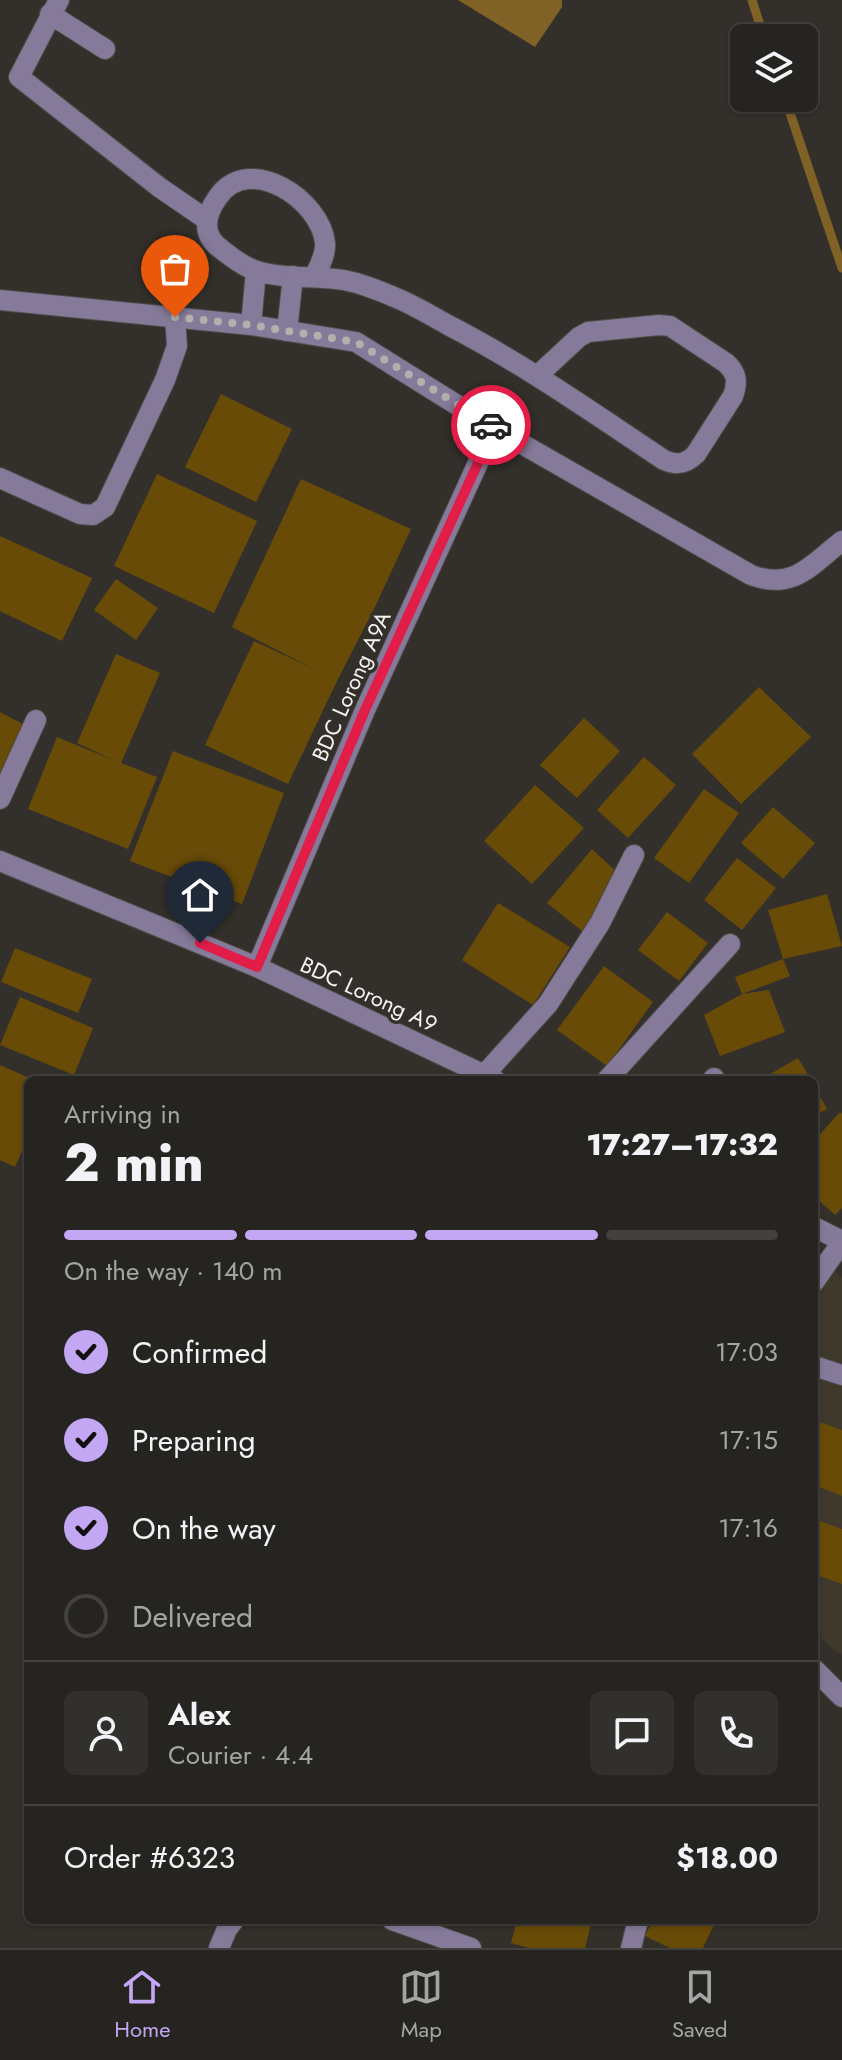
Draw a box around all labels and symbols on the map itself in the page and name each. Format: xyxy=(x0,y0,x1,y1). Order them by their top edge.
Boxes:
pin xyxy=(141,235,209,317)
courier xyxy=(451,385,531,465)
street label: BDC Lorong A9A xyxy=(304,606,399,766)
pin xyxy=(166,861,234,943)
street label: BDC Lorong A9 xyxy=(295,948,443,1040)

